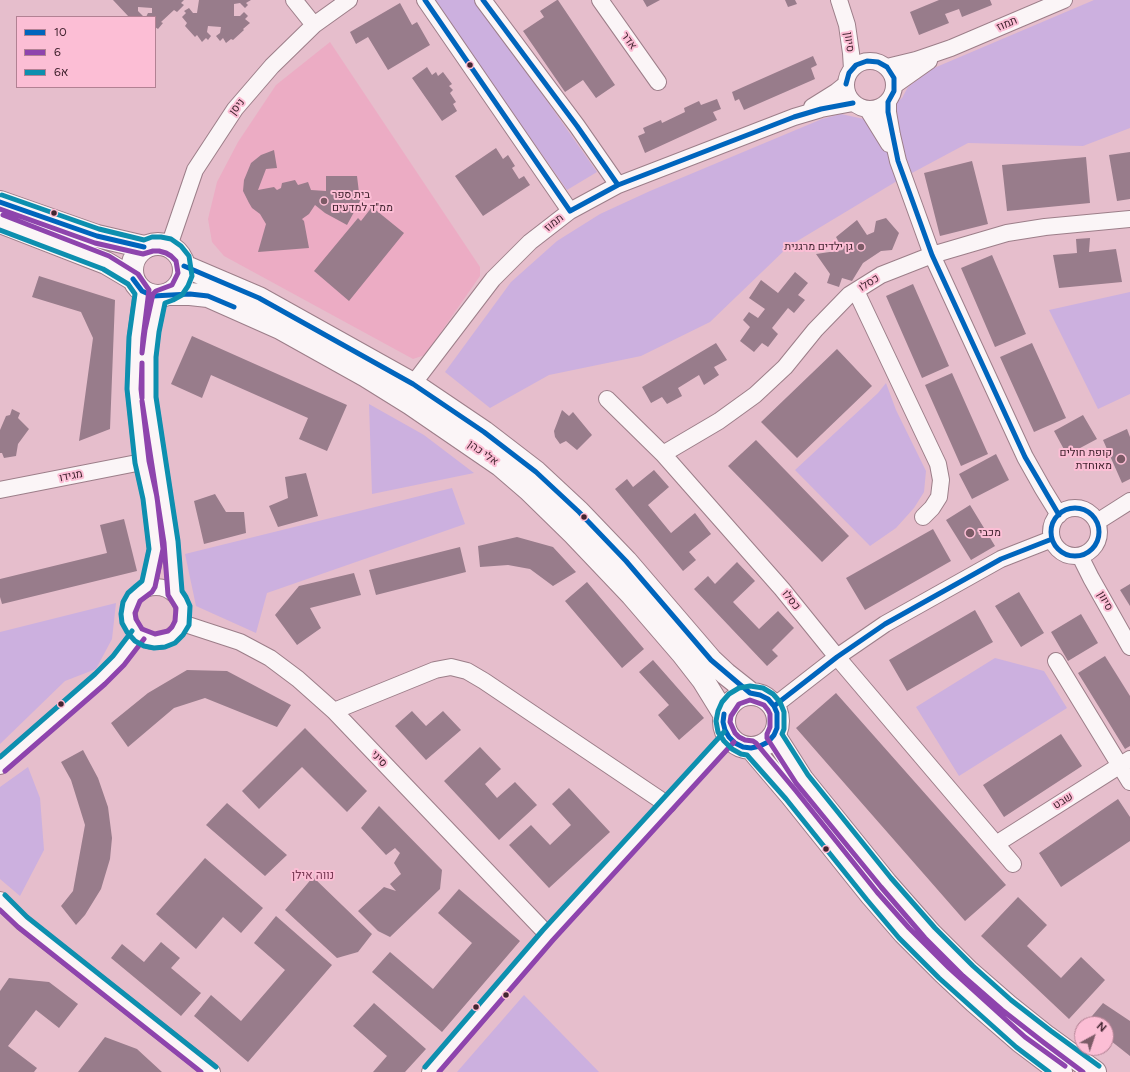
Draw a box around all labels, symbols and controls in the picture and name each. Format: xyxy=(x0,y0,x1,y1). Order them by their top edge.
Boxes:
street label: תמוז xyxy=(995,14,1019,34)
legend xyxy=(16,16,156,88)
text: 10 xyxy=(54,25,67,39)
street label: אדר xyxy=(618,30,640,52)
street label: סיוון xyxy=(841,31,857,53)
text: 6 xyxy=(54,45,61,59)
unlabelled marker xyxy=(465,60,475,70)
text: 6א xyxy=(54,65,69,79)
street label: ניסן xyxy=(226,96,248,118)
place label: בית ספר ממ"ד למדעים xyxy=(332,188,393,214)
marker: בית ספר ממ"ד למדעים xyxy=(319,196,329,206)
unlabelled marker xyxy=(49,208,59,218)
street label: תמוז xyxy=(542,211,566,235)
place label: גן ילדים מרגנית xyxy=(784,240,853,254)
marker: גן ילדים מרגנית xyxy=(856,242,866,252)
street label: כסלו xyxy=(856,272,882,294)
street label: אלי כהן xyxy=(465,438,501,468)
place label: קופת חולים מאוחדת xyxy=(1060,446,1112,472)
marker: קופת חולים מאוחדת xyxy=(1115,453,1127,465)
street label: מגידו xyxy=(58,467,84,485)
unlabelled marker xyxy=(579,512,589,522)
place label: מכבי xyxy=(979,526,1001,540)
marker: מכבי xyxy=(964,527,976,539)
street label: כסלו xyxy=(779,587,803,613)
street label: סיוון xyxy=(1094,589,1116,613)
unlabelled marker xyxy=(56,699,66,709)
street label: סיני xyxy=(368,748,390,770)
street label: שבט xyxy=(1050,790,1076,812)
unlabelled marker xyxy=(821,844,831,854)
district label: נווה אילן xyxy=(292,868,334,882)
unlabelled marker xyxy=(501,990,511,1000)
unlabelled marker xyxy=(471,1002,481,1012)
north arrow xyxy=(1074,1016,1114,1056)
text: N xyxy=(1094,1019,1109,1035)

